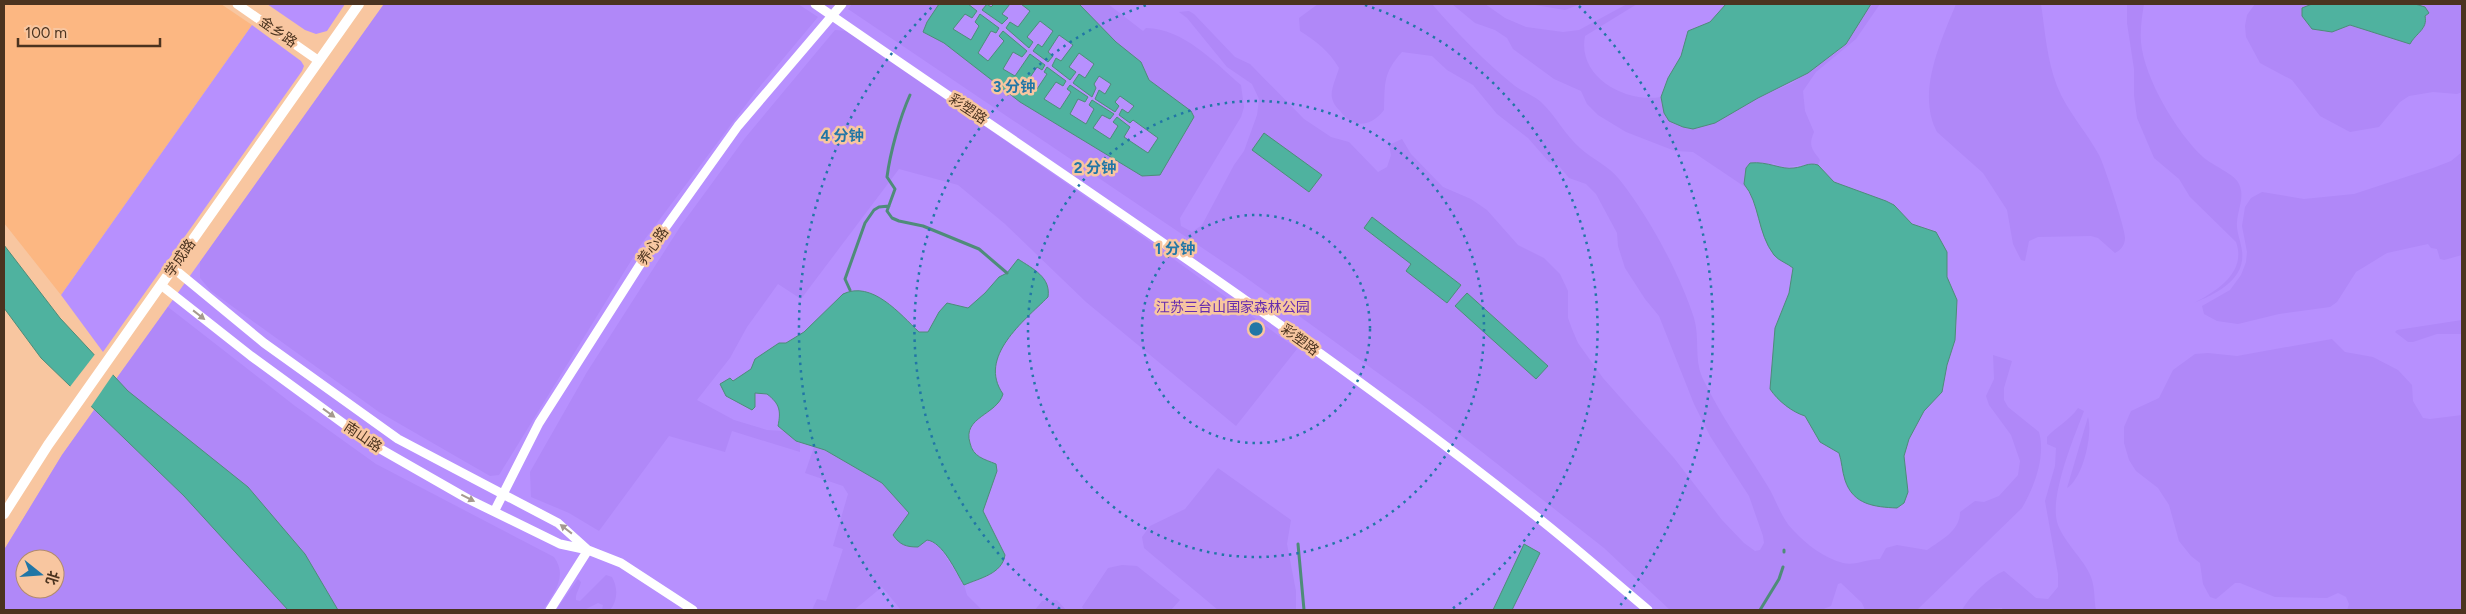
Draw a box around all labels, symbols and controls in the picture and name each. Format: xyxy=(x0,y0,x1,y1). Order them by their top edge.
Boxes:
street label: 金乡路 xyxy=(256,13,300,51)
scale bar xyxy=(18,15,160,47)
text: 100 m xyxy=(25,24,67,42)
text: 3 分钟 xyxy=(993,78,1035,96)
street label: 彩塑路 xyxy=(946,90,990,128)
text: 4 分钟 xyxy=(820,127,864,145)
text: 2 分钟 xyxy=(1074,159,1116,177)
street label: 养心路 xyxy=(634,224,672,268)
street label: 学成路 xyxy=(161,236,199,280)
text: 1 分钟 xyxy=(1155,240,1195,258)
park label: 江苏三台山国家森林公园 xyxy=(1156,299,1310,316)
one-way arrow xyxy=(193,310,206,321)
centre of rings xyxy=(1247,320,1265,338)
street label: 彩塑路 xyxy=(1278,321,1322,359)
one-way arrow xyxy=(322,408,336,418)
street label: 南山路 xyxy=(341,418,385,456)
one-way arrow xyxy=(460,494,475,502)
one-way arrow xyxy=(559,523,572,534)
north arrow xyxy=(15,549,65,599)
text: 北 xyxy=(42,568,62,587)

